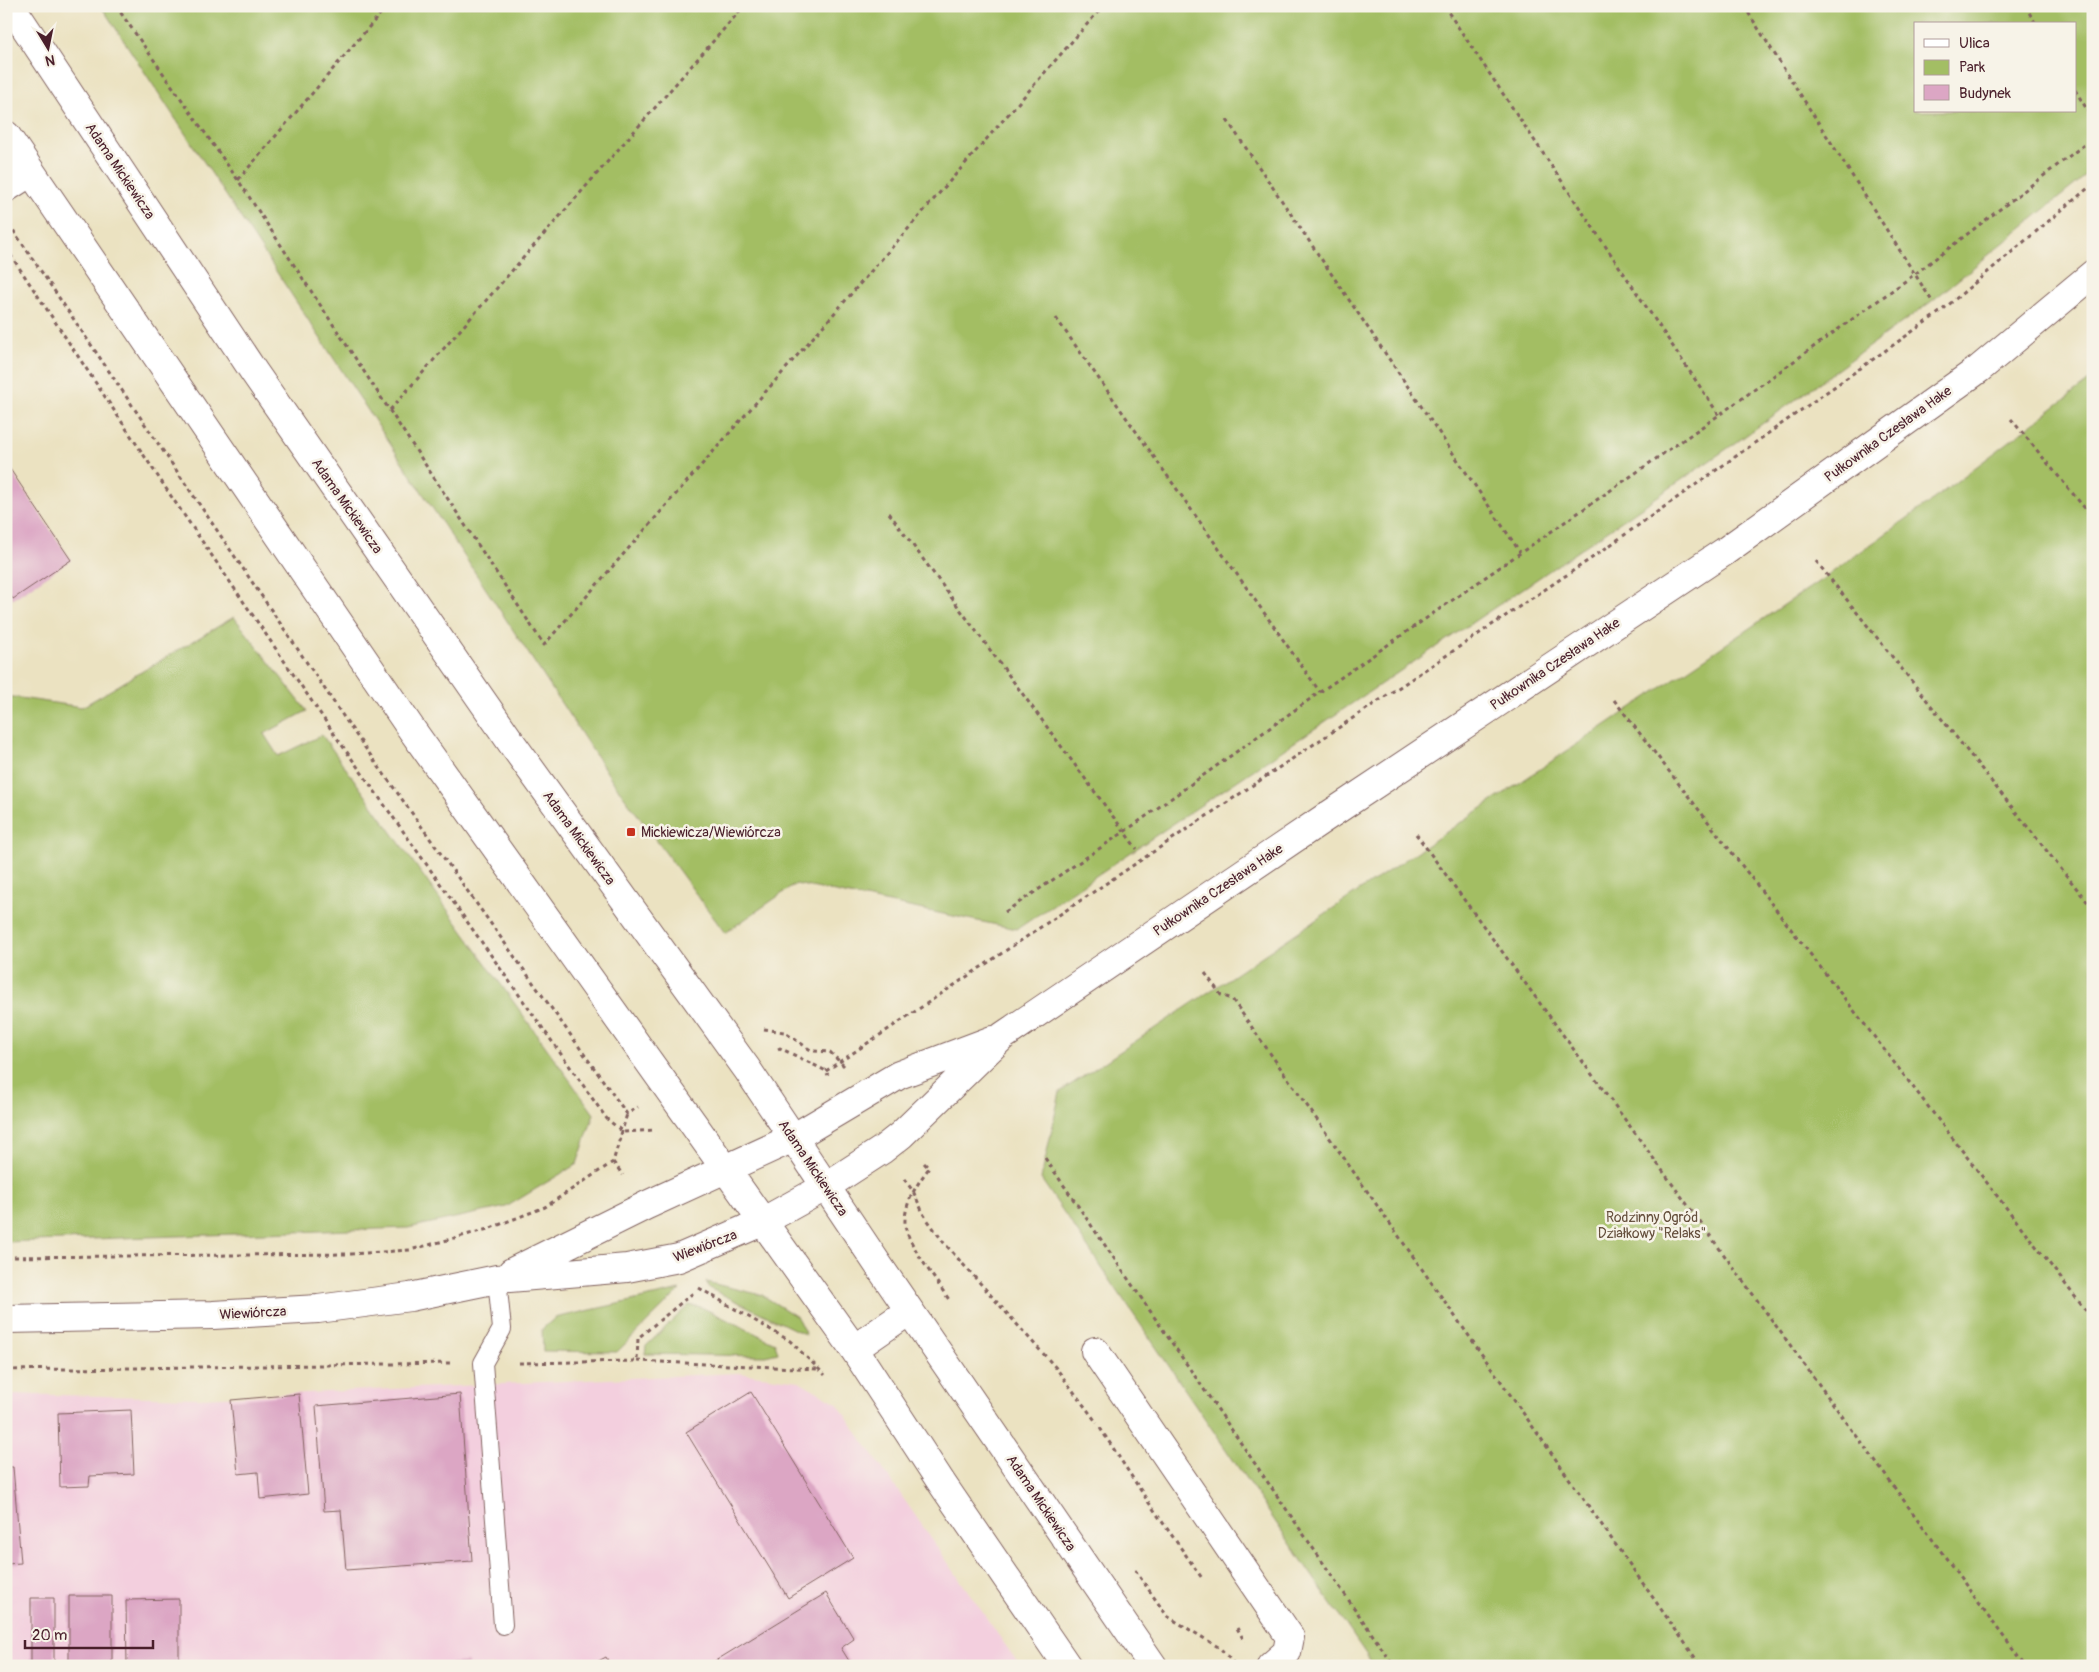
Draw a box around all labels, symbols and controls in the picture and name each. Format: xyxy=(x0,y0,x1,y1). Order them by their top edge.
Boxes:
north arrow xyxy=(22,22,72,72)
legend xyxy=(1914,22,2076,112)
text: Ulica xyxy=(1959,34,1990,53)
text: N xyxy=(44,51,56,70)
text: Park xyxy=(1959,58,1986,77)
text: Budynek xyxy=(1959,84,2012,103)
street label: Adama Mickiewicza xyxy=(82,120,158,222)
street label: Pułkownika Czesława Hake xyxy=(1821,382,1955,486)
street label: Adama Mickiewicza xyxy=(308,455,386,557)
street label: Pułkownika Czesława Hake xyxy=(1487,614,1623,714)
street label: Adama Mickiewicza xyxy=(539,788,619,888)
place label: Mickiewicza/Wiewiórcza xyxy=(641,824,781,841)
marker: Mickiewicza/Wiewiórcza xyxy=(625,826,637,838)
street label: Pułkownika Czesława Hake xyxy=(1150,840,1286,940)
street label: Adama Mickiewicza xyxy=(775,1117,851,1219)
park label: Rodzinny Ogród Działkowy "Relaks" xyxy=(1598,1209,1706,1242)
street label: Wiewiórcza xyxy=(671,1226,739,1266)
street label: Wiewiórcza xyxy=(219,1303,287,1323)
street label: Adama Mickiewicza xyxy=(1003,1452,1079,1554)
scale bar xyxy=(25,1617,152,1649)
text: 20 m xyxy=(32,1626,67,1645)

